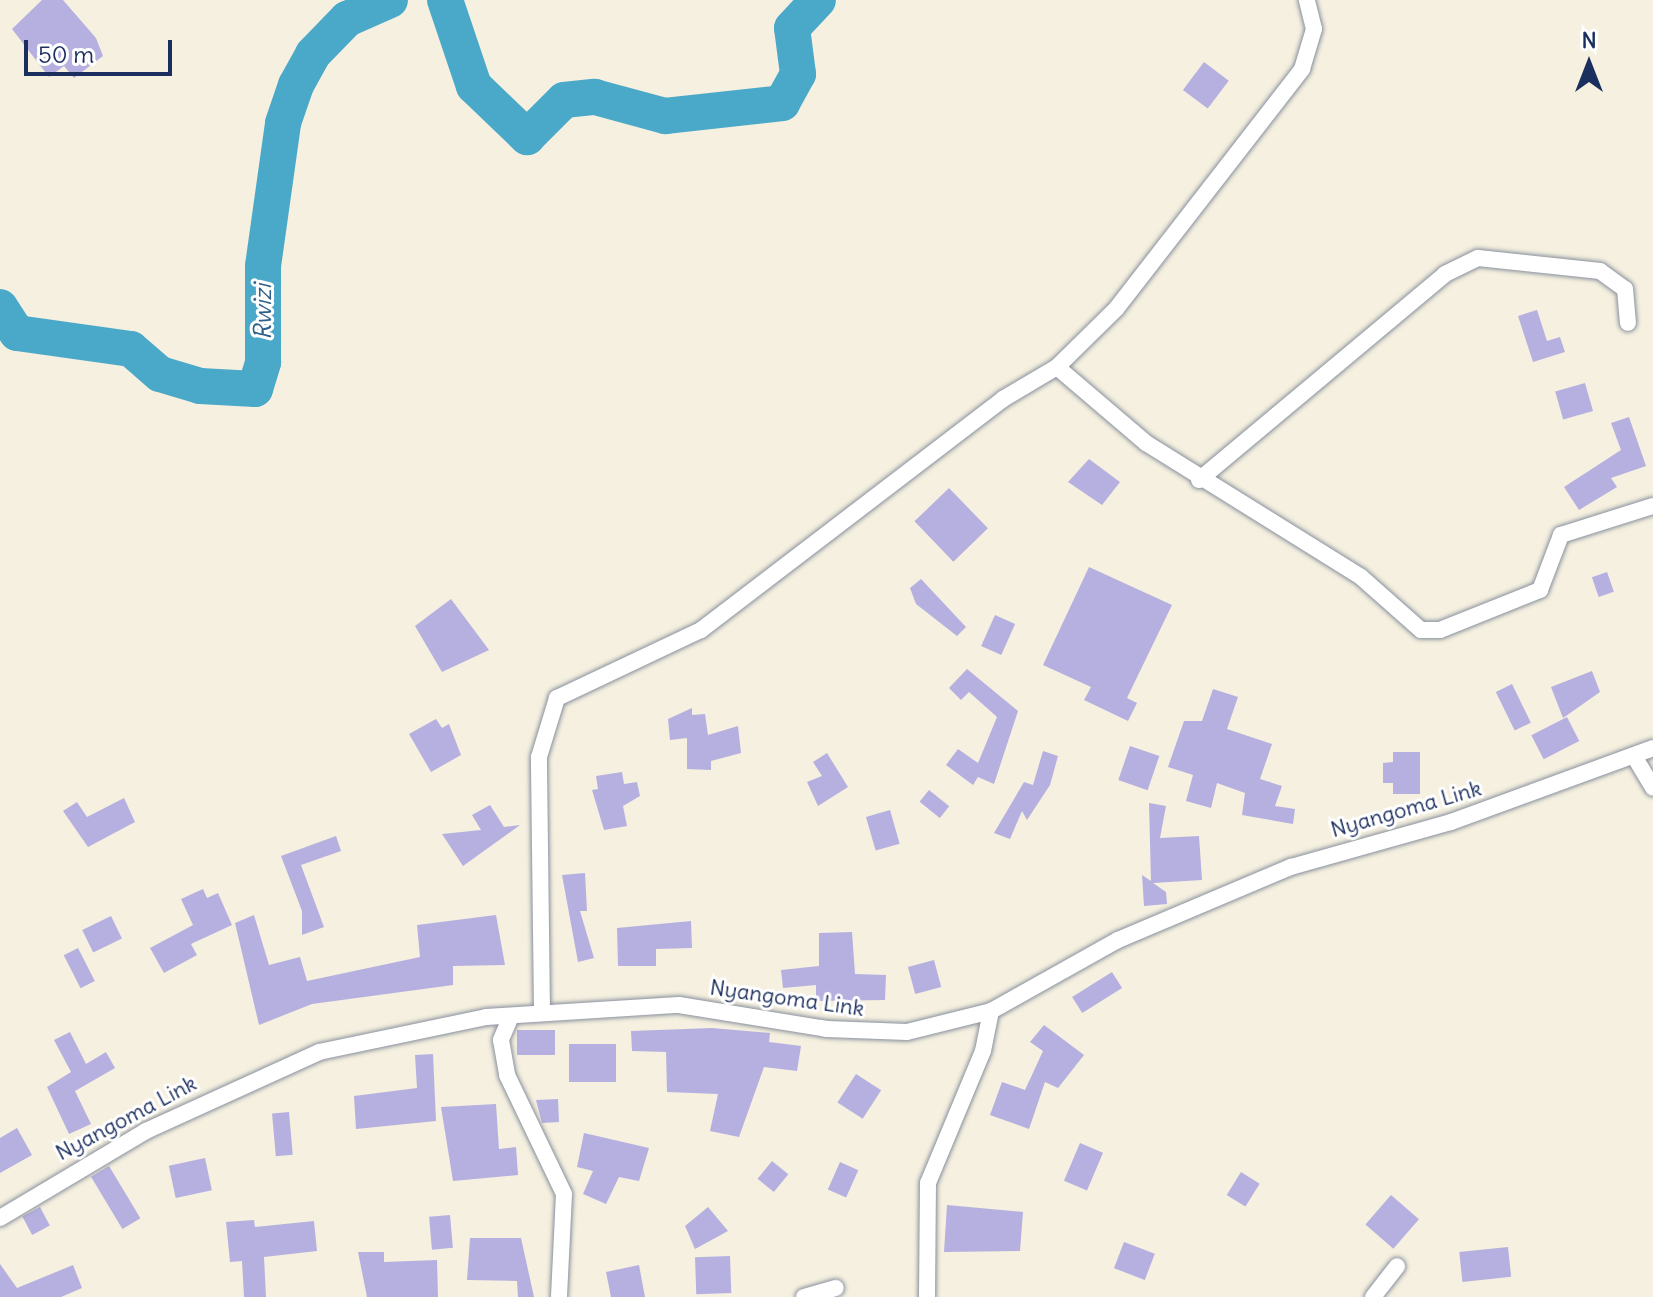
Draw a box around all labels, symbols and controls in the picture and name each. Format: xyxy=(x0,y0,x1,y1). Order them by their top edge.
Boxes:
scale bar xyxy=(28,24,176,74)
north arrow xyxy=(1549,24,1629,104)
text: N xyxy=(1581,26,1597,54)
text: 50 m xyxy=(38,39,94,69)
water label: Rwizi xyxy=(249,284,277,340)
street label: Nyangoma Link xyxy=(1328,775,1484,843)
street label: Nyangoma Link xyxy=(708,974,866,1022)
street label: Nyangoma Link xyxy=(51,1070,201,1166)

